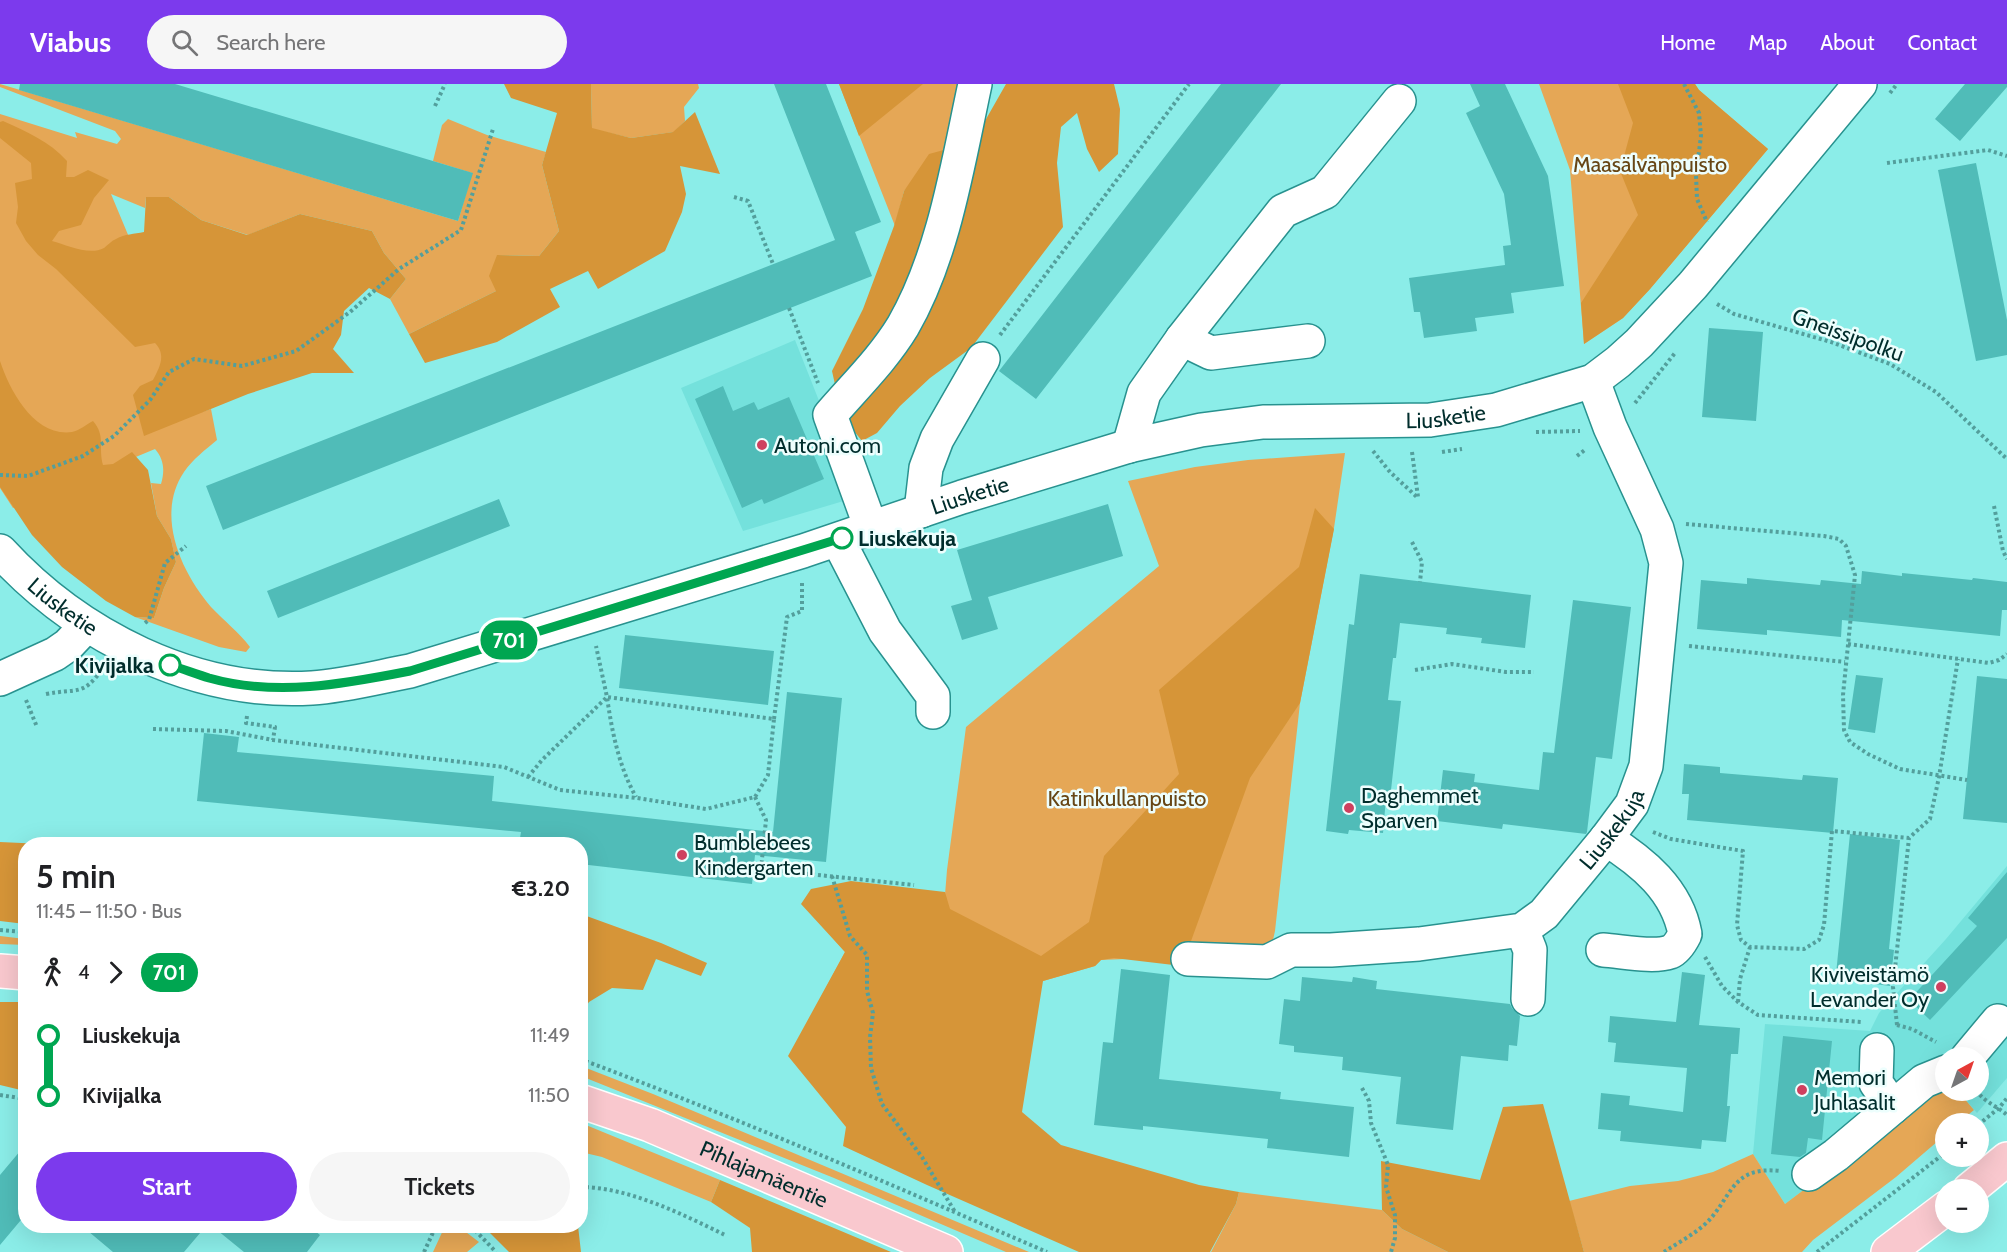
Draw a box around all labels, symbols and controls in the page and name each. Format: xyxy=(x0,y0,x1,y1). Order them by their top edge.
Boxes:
search box xyxy=(147,15,567,69)
text: Viabus xyxy=(30,25,111,59)
icon: search xyxy=(168,26,201,59)
text: Search here xyxy=(216,29,325,56)
text: Home xyxy=(1660,30,1716,55)
text: Map xyxy=(1749,30,1787,55)
text: About xyxy=(1820,30,1874,55)
text: Contact xyxy=(1907,30,1977,55)
park label: Maasälvänpuisto xyxy=(1573,151,1727,178)
street label: Gneissipolku xyxy=(1789,302,1907,368)
street label: Liusketie xyxy=(1406,398,1487,434)
place label: Autoni.com xyxy=(774,432,881,459)
marker: Autoni.com xyxy=(755,438,769,452)
street label: Liusketie xyxy=(927,470,1012,520)
place label: Liuskekuja xyxy=(858,525,956,552)
marker: Liuskekuja xyxy=(831,527,853,549)
street label: Liusketie xyxy=(22,572,103,641)
line badge: 701 xyxy=(474,620,544,660)
text: 701 xyxy=(492,628,526,653)
place label: Kivijalka xyxy=(75,652,154,679)
marker: Kivijalka xyxy=(159,654,181,676)
place label: Daghemmet Sparven xyxy=(1361,782,1479,834)
park label: Katinkullanpuisto xyxy=(1048,785,1206,812)
street label: Liuskekuja xyxy=(1573,785,1650,875)
marker: Daghemmet Sparven xyxy=(1342,801,1356,815)
place label: Bumblebees Kindergarten xyxy=(694,829,814,881)
marker: Bumblebees Kindergarten xyxy=(675,848,689,862)
text: 5 min xyxy=(36,856,116,896)
text: €3.20 xyxy=(512,875,570,902)
text: 11:45 – 11:50 · Bus xyxy=(36,899,182,923)
icon: walk xyxy=(36,956,69,989)
icon: forward xyxy=(99,956,132,989)
text: 4 xyxy=(78,960,90,984)
text: 701 xyxy=(153,960,186,985)
place label: Kiviveistämö Levander Oy xyxy=(1810,961,1929,1013)
marker: Kiviveistämö Levander Oy xyxy=(1934,980,1948,994)
text: Liuskekuja xyxy=(82,1022,180,1049)
text: 11:49 xyxy=(530,1023,570,1047)
north arrow xyxy=(1935,1047,1989,1101)
map controls xyxy=(1935,1047,1989,1233)
place label: Memori Juhlasalit xyxy=(1813,1064,1896,1116)
text: Kivijalka xyxy=(82,1082,161,1109)
text: 11:50 xyxy=(528,1083,570,1107)
marker: Memori Juhlasalit xyxy=(1795,1083,1809,1097)
button: + xyxy=(1935,1113,1989,1167)
street label: Pihlajamäentie xyxy=(696,1135,832,1213)
button: Start xyxy=(36,1152,297,1221)
button: Tickets xyxy=(309,1152,570,1221)
button: − xyxy=(1935,1179,1989,1233)

